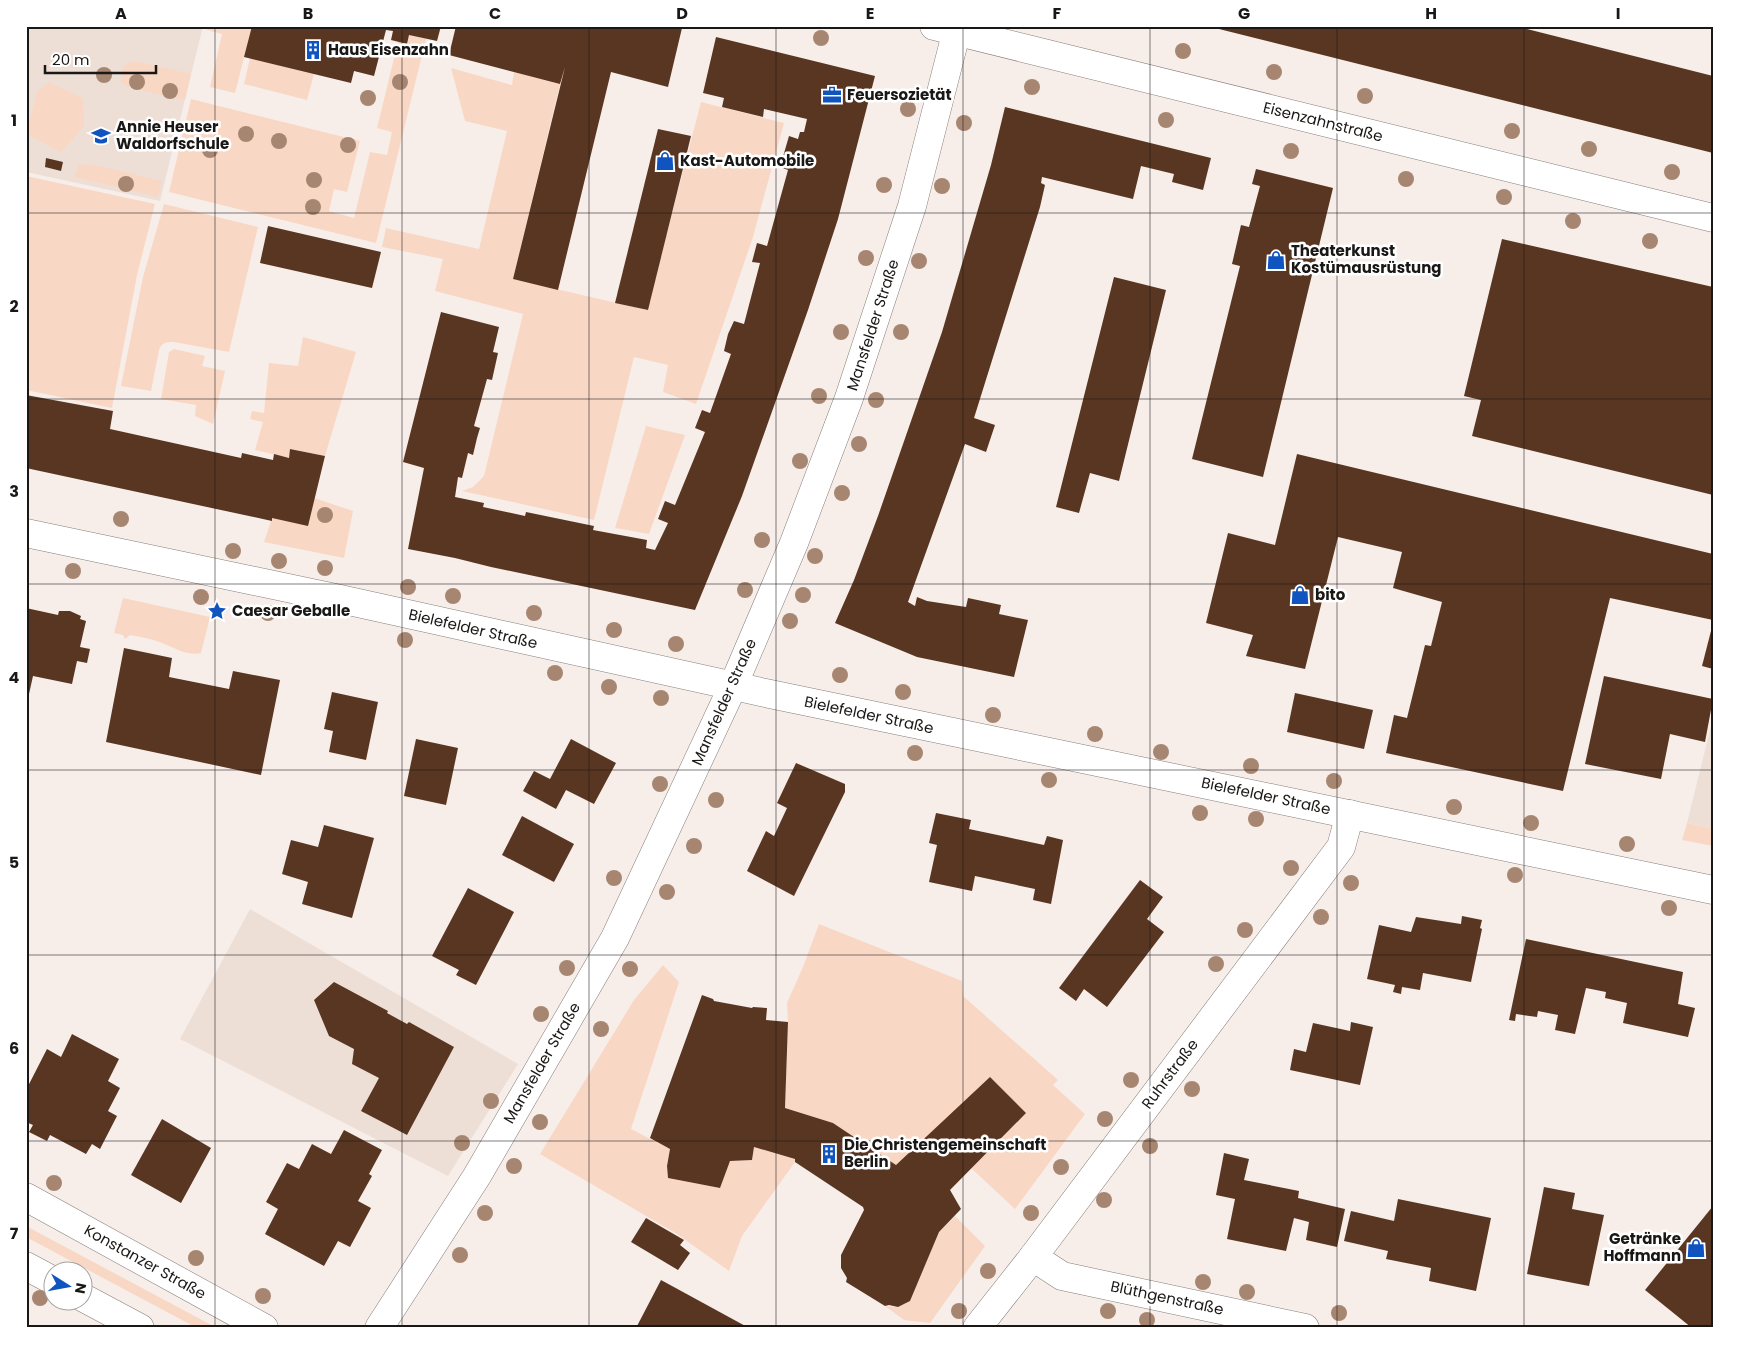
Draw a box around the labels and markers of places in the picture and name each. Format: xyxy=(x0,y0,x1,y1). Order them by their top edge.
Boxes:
building icon: Haus Eisenzahn xyxy=(302,39,324,61)
place label: Haus Eisenzahn xyxy=(328,39,449,60)
office icon: Feuersozietät xyxy=(821,84,843,106)
place label: Feuersozietät xyxy=(847,84,952,105)
place label: Annie Heuser Waldorfschule xyxy=(116,116,229,154)
school or university icon: Annie Heuser Waldorfschule xyxy=(90,125,112,147)
shop icon: Kast-Automobile xyxy=(654,150,676,172)
place label: Kast-Automobile xyxy=(680,150,814,171)
place label: Theaterkunst Kostümausrüstung xyxy=(1291,240,1442,278)
shop icon: Theaterkunst Kostümausrüstung xyxy=(1265,249,1287,271)
shop icon: bito xyxy=(1289,584,1311,606)
place label: bito xyxy=(1315,584,1346,605)
place icon: Caesar Geballe xyxy=(206,600,228,622)
place label: Caesar Geballe xyxy=(232,600,350,621)
place label: Die Christengemeinschaft Berlin xyxy=(844,1134,1046,1172)
building icon: Die Christengemeinschaft Berlin xyxy=(818,1143,840,1165)
place label: Getränke Hoffmann xyxy=(1603,1228,1681,1266)
shop icon: Getränke Hoffmann xyxy=(1685,1237,1707,1259)

